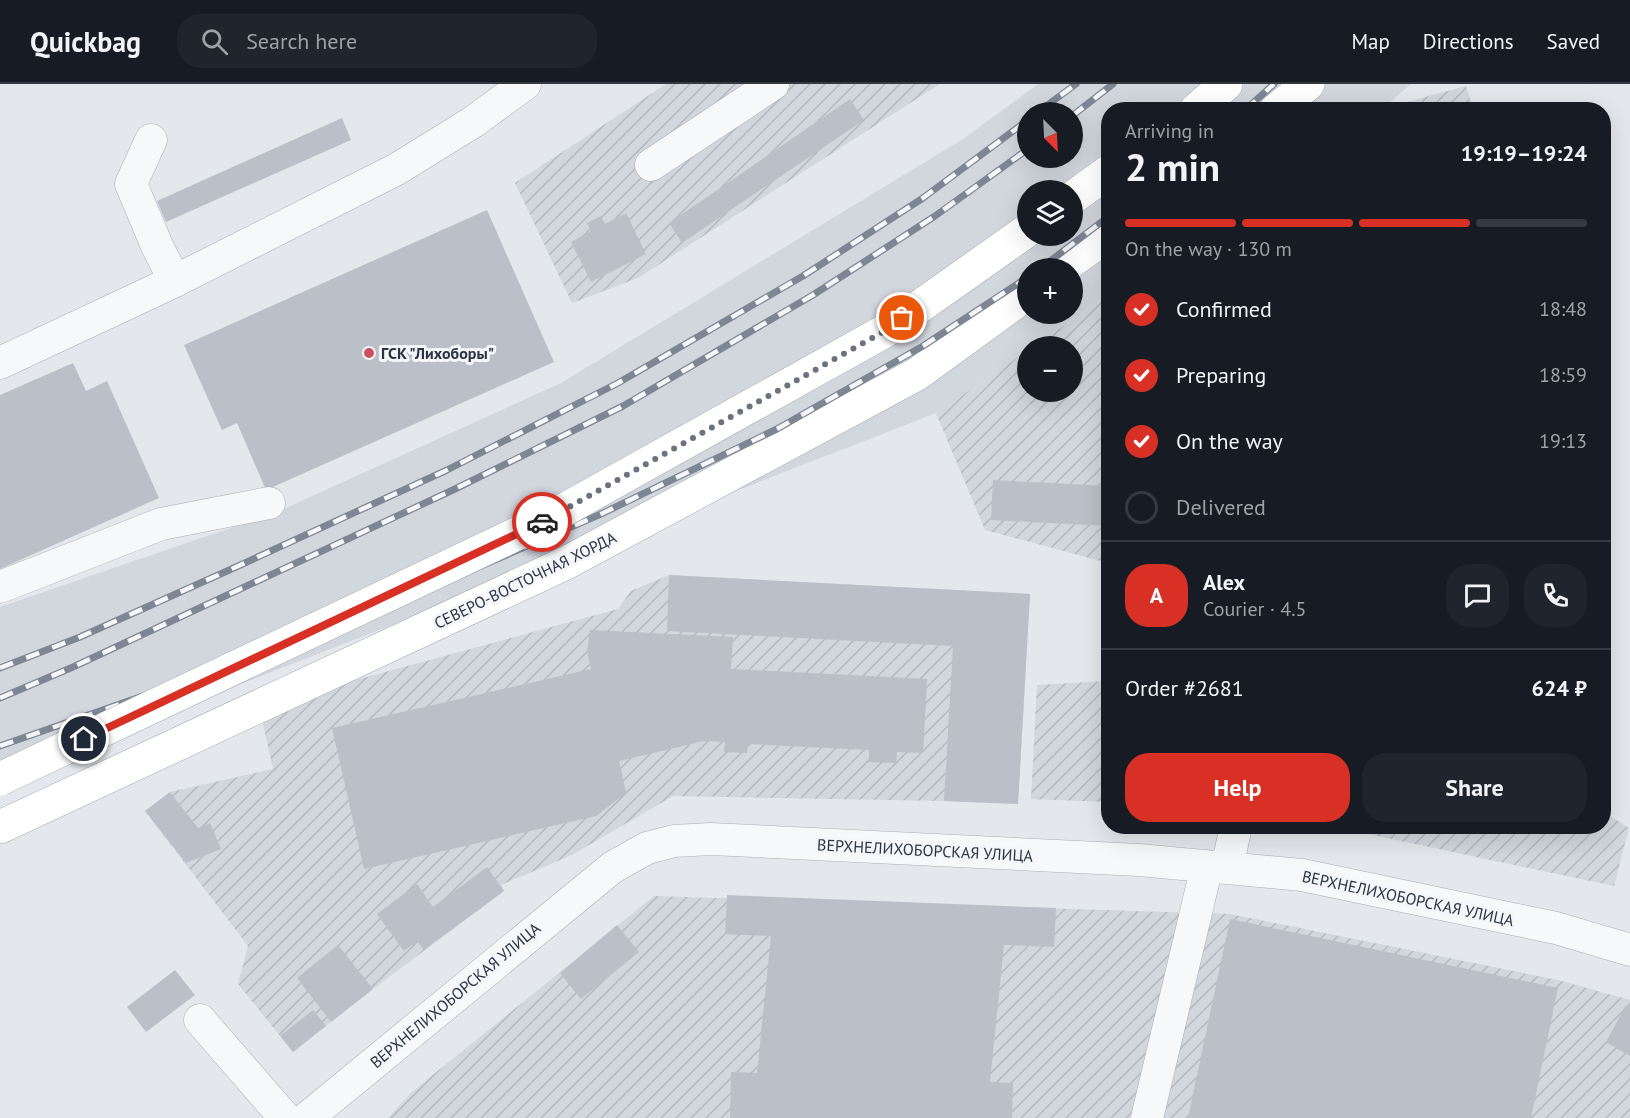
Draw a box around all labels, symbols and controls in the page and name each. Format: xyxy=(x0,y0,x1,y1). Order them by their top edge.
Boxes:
search box xyxy=(177,14,597,68)
text: Quickbag xyxy=(30,23,141,60)
icon: search xyxy=(198,25,231,58)
text: Search here xyxy=(246,27,357,55)
text: Map xyxy=(1351,28,1390,55)
text: Directions xyxy=(1423,28,1514,55)
text: Saved xyxy=(1547,28,1600,55)
north arrow xyxy=(1017,102,1083,168)
map controls xyxy=(1017,102,1083,402)
text: Arriving in xyxy=(1125,118,1214,144)
text: 19:19–19:24 xyxy=(1461,139,1587,167)
text: 2 min xyxy=(1125,141,1220,192)
button: layers xyxy=(1017,180,1083,246)
text: On the way · 130 m xyxy=(1125,236,1292,262)
button: + xyxy=(1017,258,1083,324)
pin xyxy=(876,292,927,343)
icon: check xyxy=(1125,293,1158,326)
text: Confirmed xyxy=(1176,295,1272,323)
text: 18:48 xyxy=(1539,296,1587,322)
icon: bag xyxy=(885,301,918,334)
button: − xyxy=(1017,336,1083,402)
place label: ГСК "Лихоборы" xyxy=(381,343,494,363)
marker: ГСК "Лихоборы" xyxy=(362,346,376,360)
icon: check xyxy=(1125,359,1158,392)
text: Preparing xyxy=(1176,361,1266,389)
text: 18:59 xyxy=(1539,362,1587,388)
icon: check xyxy=(1125,425,1158,458)
text: On the way xyxy=(1176,427,1283,455)
text: 19:13 xyxy=(1539,428,1587,454)
courier xyxy=(512,492,572,552)
text: Delivered xyxy=(1176,493,1266,521)
icon: car xyxy=(526,506,559,539)
street label: СЕВЕРО-ВОСТОЧНАЯ ХОРДА xyxy=(431,527,620,633)
button: chat xyxy=(1446,564,1509,627)
button: phone xyxy=(1524,564,1587,627)
text: Alex xyxy=(1203,568,1245,596)
text: A xyxy=(1150,581,1163,609)
text: Courier · 4.5 xyxy=(1203,596,1306,622)
text: Order #2681 xyxy=(1125,674,1244,702)
text: 624 ₽ xyxy=(1532,674,1587,702)
pin xyxy=(58,713,109,764)
icon: home xyxy=(67,722,100,755)
button: Help xyxy=(1125,753,1350,822)
button: Share xyxy=(1362,753,1587,822)
street label: ВЕРХНЕЛИХОБОРСКАЯ УЛИЦА xyxy=(817,834,1034,866)
street label: ВЕРХНЕЛИХОБОРСКАЯ УЛИЦА xyxy=(1300,866,1516,930)
street label: ВЕРХНЕЛИХОБОРСКАЯ УЛИЦА xyxy=(366,918,545,1072)

